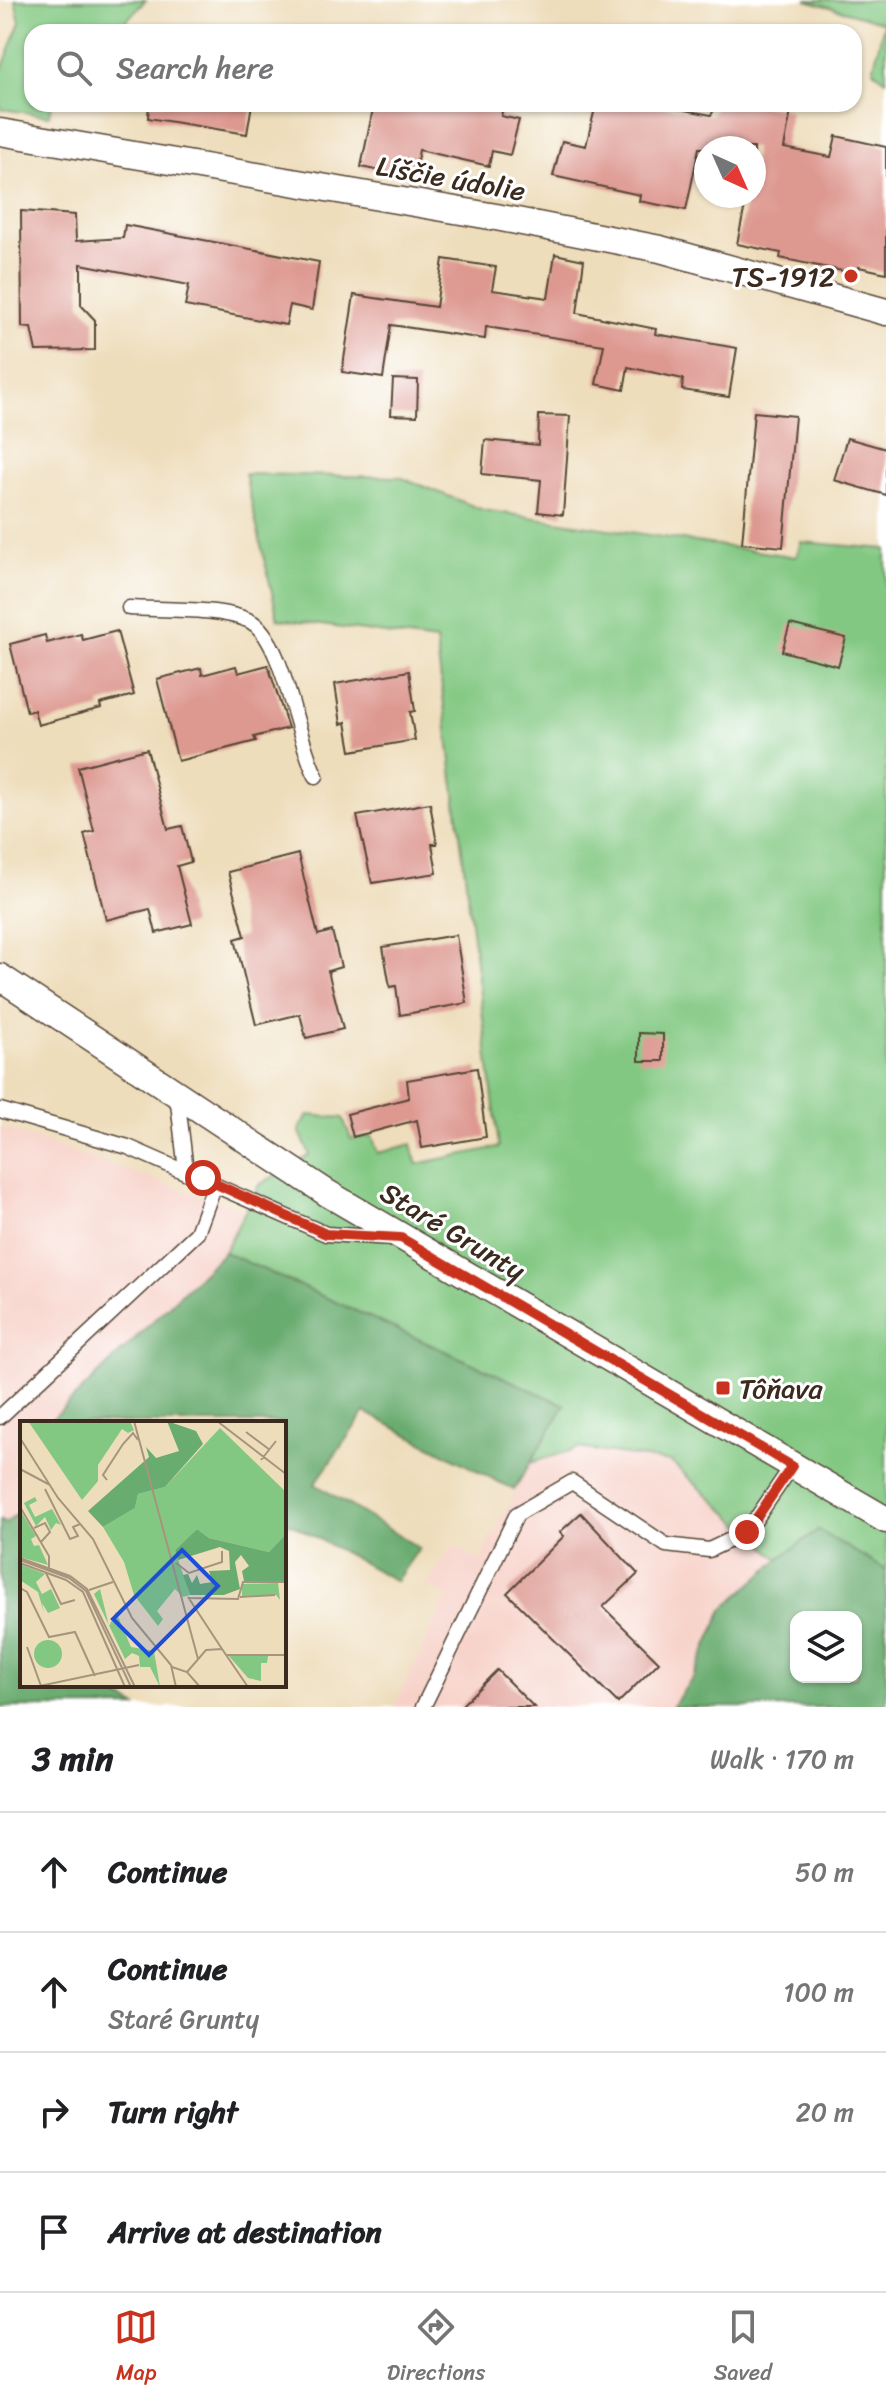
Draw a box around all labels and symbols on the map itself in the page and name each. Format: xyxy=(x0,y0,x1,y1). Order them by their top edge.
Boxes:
north arrow xyxy=(694,136,766,208)
street label: Líščie údolie xyxy=(372,141,529,216)
place label: TS-1912 xyxy=(731,252,835,301)
marker: TS-1912 xyxy=(842,267,860,285)
route start xyxy=(185,1160,221,1196)
street label: Staré Grunty xyxy=(370,1169,536,1295)
place label: Tôňava xyxy=(739,1364,823,1413)
marker: Tôňava xyxy=(714,1379,732,1397)
inset map xyxy=(20,1421,286,1687)
route end xyxy=(729,1514,765,1550)

